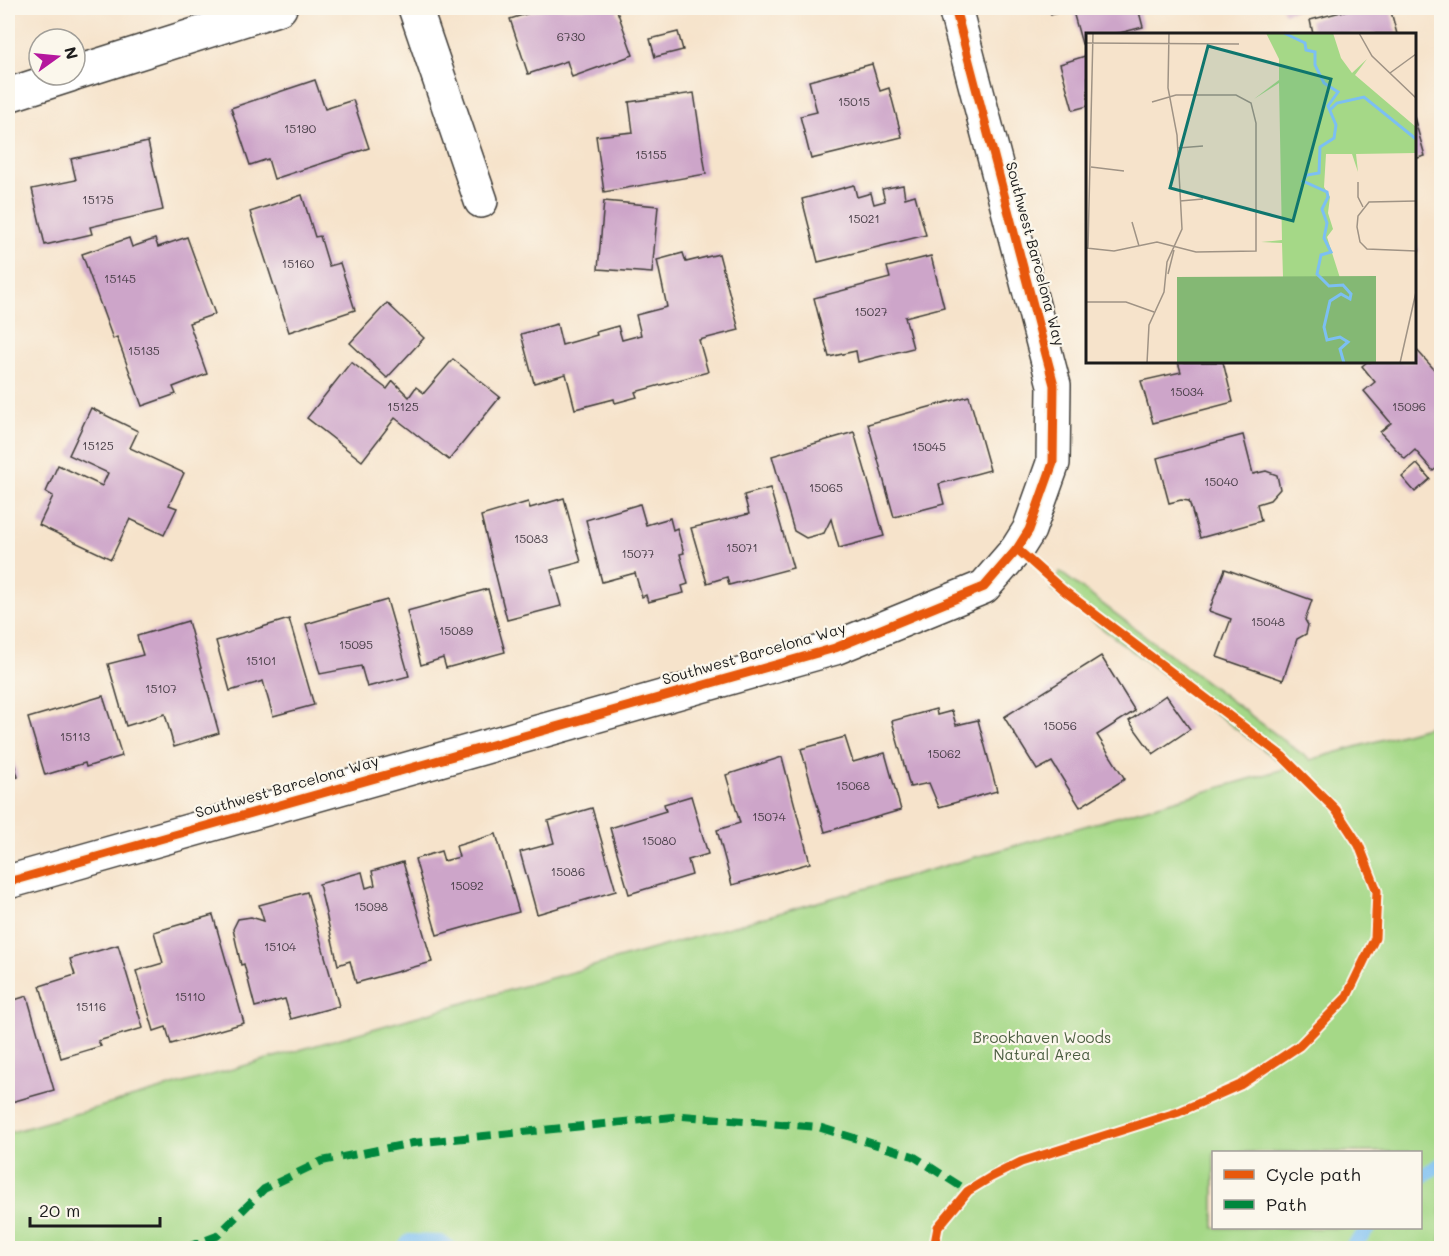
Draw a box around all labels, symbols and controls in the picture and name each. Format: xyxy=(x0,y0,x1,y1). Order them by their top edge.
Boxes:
north arrow xyxy=(27,27,87,87)
house number: 6730 xyxy=(557,28,586,44)
inset map xyxy=(1086,33,1416,363)
text: N xyxy=(60,44,84,62)
house number: 15015 xyxy=(838,93,870,109)
house number: 15190 xyxy=(284,120,317,136)
house number: 15155 xyxy=(635,146,667,162)
street label: Southwest Barcelona Way xyxy=(1002,159,1070,348)
house number: 15175 xyxy=(82,191,114,207)
house number: 15021 xyxy=(848,210,880,226)
house number: 15160 xyxy=(282,255,315,271)
house number: 15145 xyxy=(104,270,136,286)
house number: 15027 xyxy=(854,303,888,319)
house number: 15135 xyxy=(128,342,160,358)
house number: 15034 xyxy=(1170,383,1204,399)
house number: 15125 xyxy=(387,398,419,414)
house number: 15096 xyxy=(1392,398,1426,414)
house number: 15125 xyxy=(82,437,114,453)
house number: 15045 xyxy=(912,438,946,454)
house number: 15040 xyxy=(1204,473,1239,489)
house number: 15065 xyxy=(809,479,843,495)
house number: 15083 xyxy=(514,530,548,546)
house number: 15071 xyxy=(726,539,758,555)
house number: 15077 xyxy=(621,545,655,561)
house number: 15048 xyxy=(1251,613,1285,629)
street label: Southwest Barcelona Way xyxy=(660,617,848,689)
house number: 15089 xyxy=(439,622,473,638)
house number: 15095 xyxy=(339,636,373,652)
house number: 15101 xyxy=(246,652,276,668)
house number: 15107 xyxy=(145,680,177,696)
house number: 15056 xyxy=(1043,717,1077,733)
house number: 15113 xyxy=(60,728,90,744)
house number: 15062 xyxy=(927,745,961,761)
street label: Southwest Barcelona Way xyxy=(193,750,381,822)
house number: 15068 xyxy=(836,777,870,793)
house number: 15074 xyxy=(752,808,786,824)
house number: 15080 xyxy=(642,832,677,848)
house number: 15086 xyxy=(551,863,585,879)
house number: 15092 xyxy=(450,877,484,893)
house number: 15098 xyxy=(354,898,388,914)
house number: 15104 xyxy=(264,938,296,954)
house number: 15110 xyxy=(175,988,206,1004)
house number: 15116 xyxy=(76,998,106,1014)
park label: Brookhaven Woods Natural Area xyxy=(973,1027,1111,1064)
legend xyxy=(1212,1151,1422,1229)
text: Cycle path xyxy=(1266,1162,1361,1186)
scale bar xyxy=(30,1190,160,1228)
text: Path xyxy=(1266,1192,1306,1216)
text: 20 m xyxy=(39,1198,80,1222)

